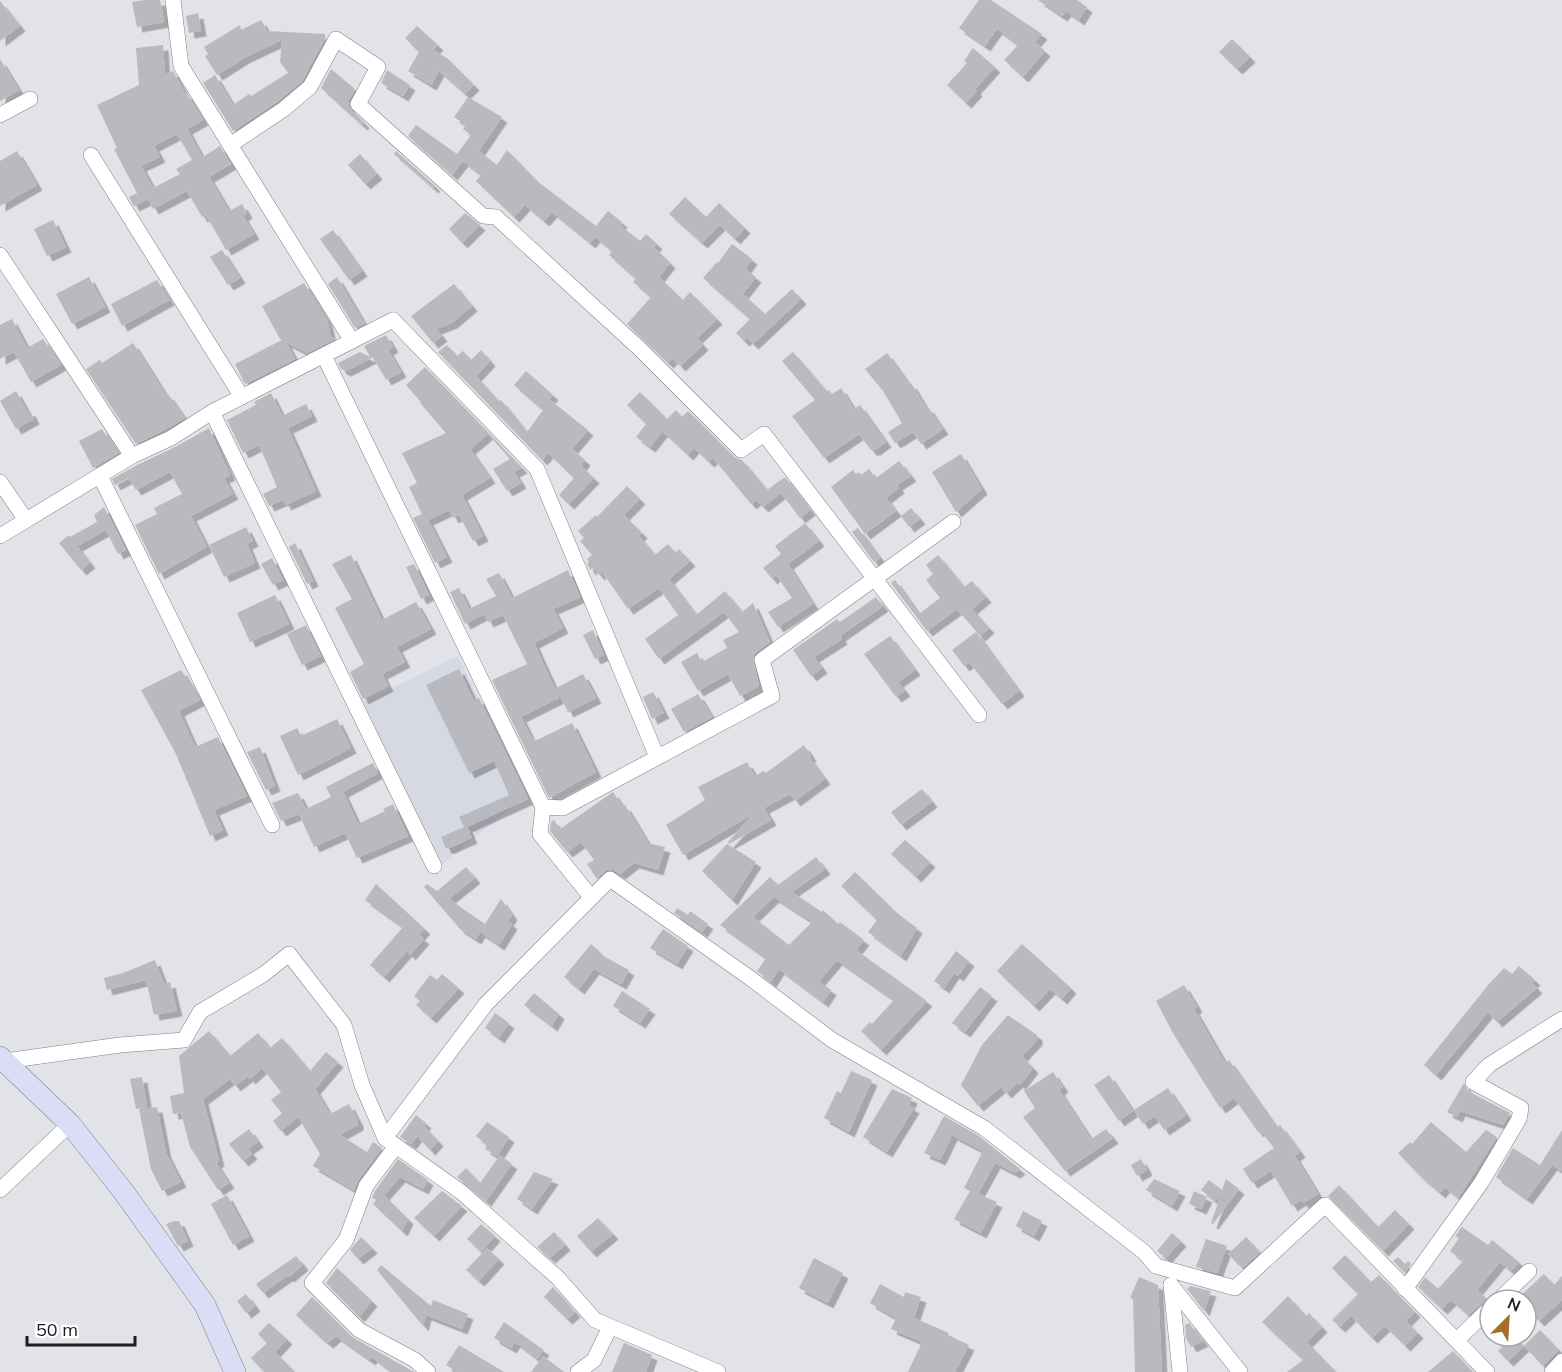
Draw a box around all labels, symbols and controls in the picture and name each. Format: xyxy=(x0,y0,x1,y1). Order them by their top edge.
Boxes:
north arrow xyxy=(1478,1288,1538,1348)
text: N xyxy=(1505,1293,1524,1316)
scale bar xyxy=(27,1309,135,1347)
text: 50 m xyxy=(36,1318,78,1341)

